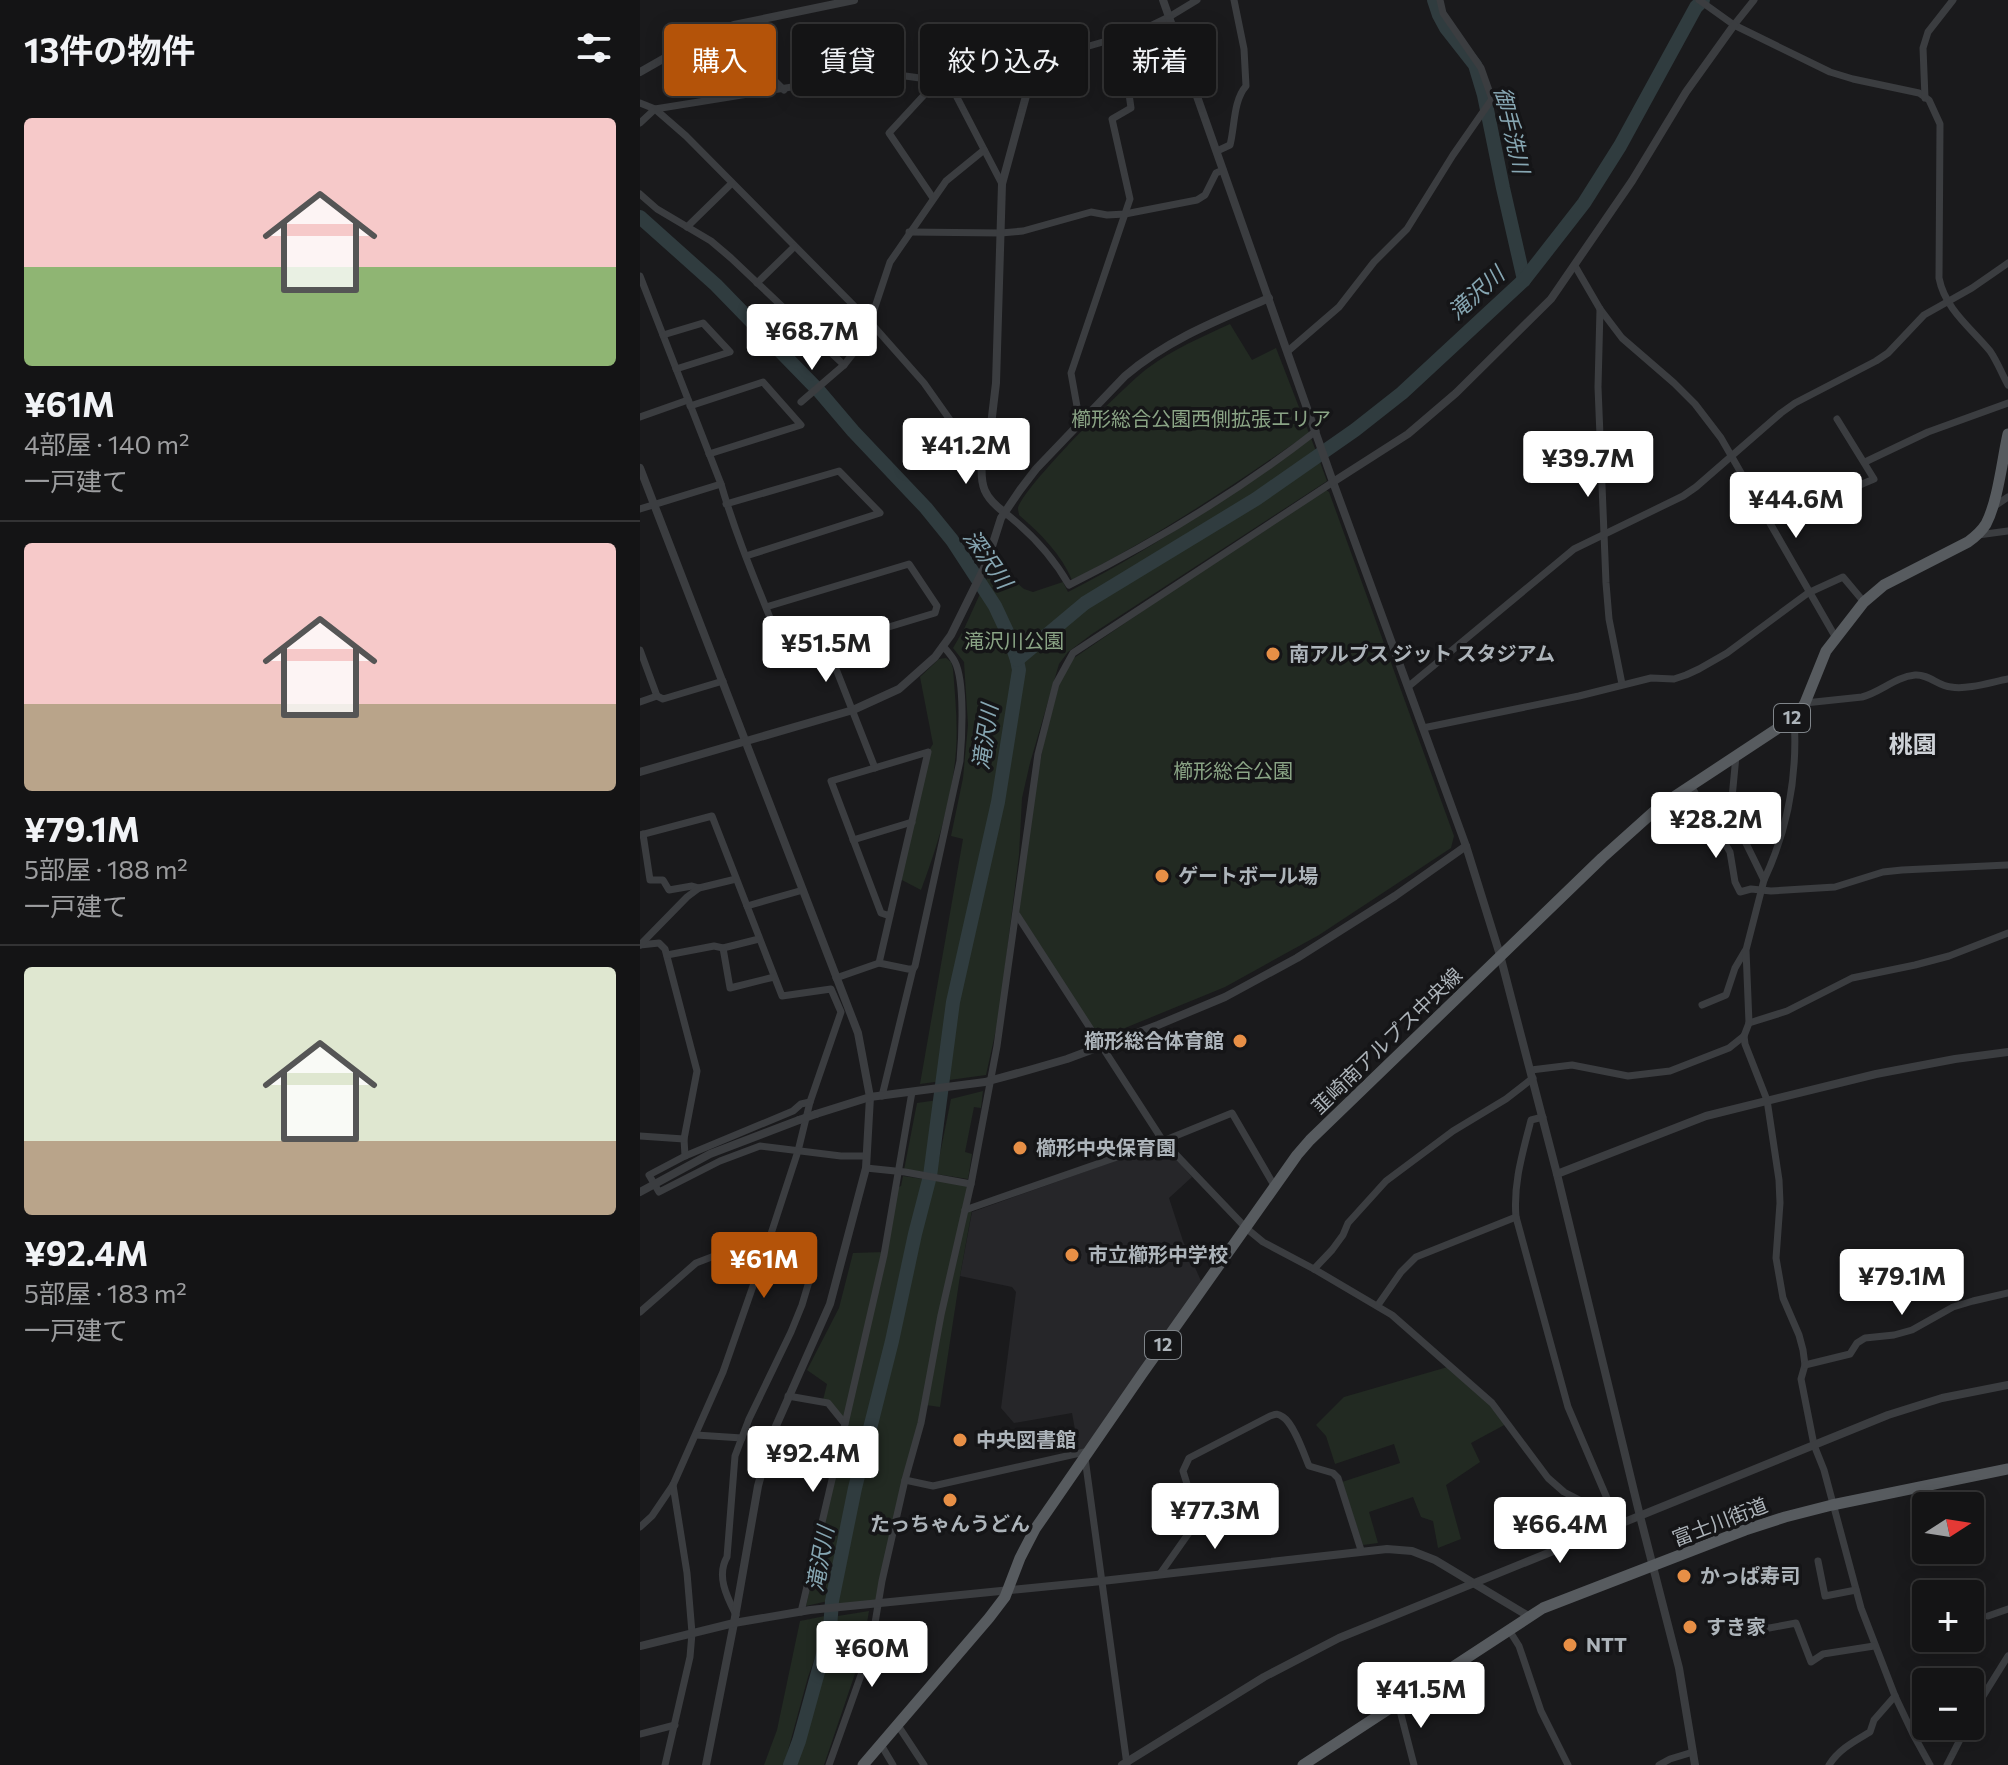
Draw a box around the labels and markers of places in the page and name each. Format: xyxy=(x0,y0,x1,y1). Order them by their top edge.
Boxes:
pin: ¥68.7M xyxy=(747,304,877,372)
pin: ¥41.2M xyxy=(901,418,1031,486)
pin: ¥39.7M xyxy=(1523,431,1653,499)
pin: ¥44.6M xyxy=(1731,472,1861,540)
pin: ¥51.5M xyxy=(761,616,891,684)
place label: 南アルプス ジット スタジアム xyxy=(1289,641,1555,665)
marker: 南アルプス ジット スタジアム xyxy=(1264,645,1282,663)
pin: ¥28.2M xyxy=(1651,792,1781,860)
place label: ゲートボール場 xyxy=(1178,863,1318,887)
marker: ゲートボール場 xyxy=(1153,867,1171,885)
place label: 櫛形総合体育館 xyxy=(1084,1028,1224,1052)
marker: 櫛形総合体育館 xyxy=(1231,1032,1249,1050)
place label: 櫛形中央保育園 xyxy=(1036,1135,1176,1159)
marker: 櫛形中央保育園 xyxy=(1011,1139,1029,1157)
pin: ¥61M xyxy=(717,1232,811,1300)
place label: 市立櫛形中学校 xyxy=(1088,1242,1228,1266)
marker: 市立櫛形中学校 xyxy=(1063,1246,1081,1264)
pin: ¥79.1M xyxy=(1837,1249,1967,1317)
pin: ¥92.4M xyxy=(748,1426,878,1494)
place label: 中央図書館 xyxy=(976,1427,1076,1451)
marker: 中央図書館 xyxy=(951,1431,969,1449)
pin: ¥77.3M xyxy=(1150,1483,1280,1551)
marker: たっちゃんうどん xyxy=(941,1491,959,1509)
pin: ¥66.4M xyxy=(1495,1497,1625,1565)
place label: たっちゃんうどん xyxy=(870,1511,1030,1535)
place label: かっぱ寿司 xyxy=(1700,1563,1800,1587)
marker: かっぱ寿司 xyxy=(1675,1567,1693,1585)
place label: すき家 xyxy=(1706,1614,1766,1638)
marker: すき家 xyxy=(1681,1618,1699,1636)
pin: ¥60M xyxy=(825,1621,919,1689)
place label: NTT xyxy=(1586,1632,1627,1656)
marker: NTT xyxy=(1561,1636,1579,1654)
pin: ¥41.5M xyxy=(1356,1662,1486,1730)

